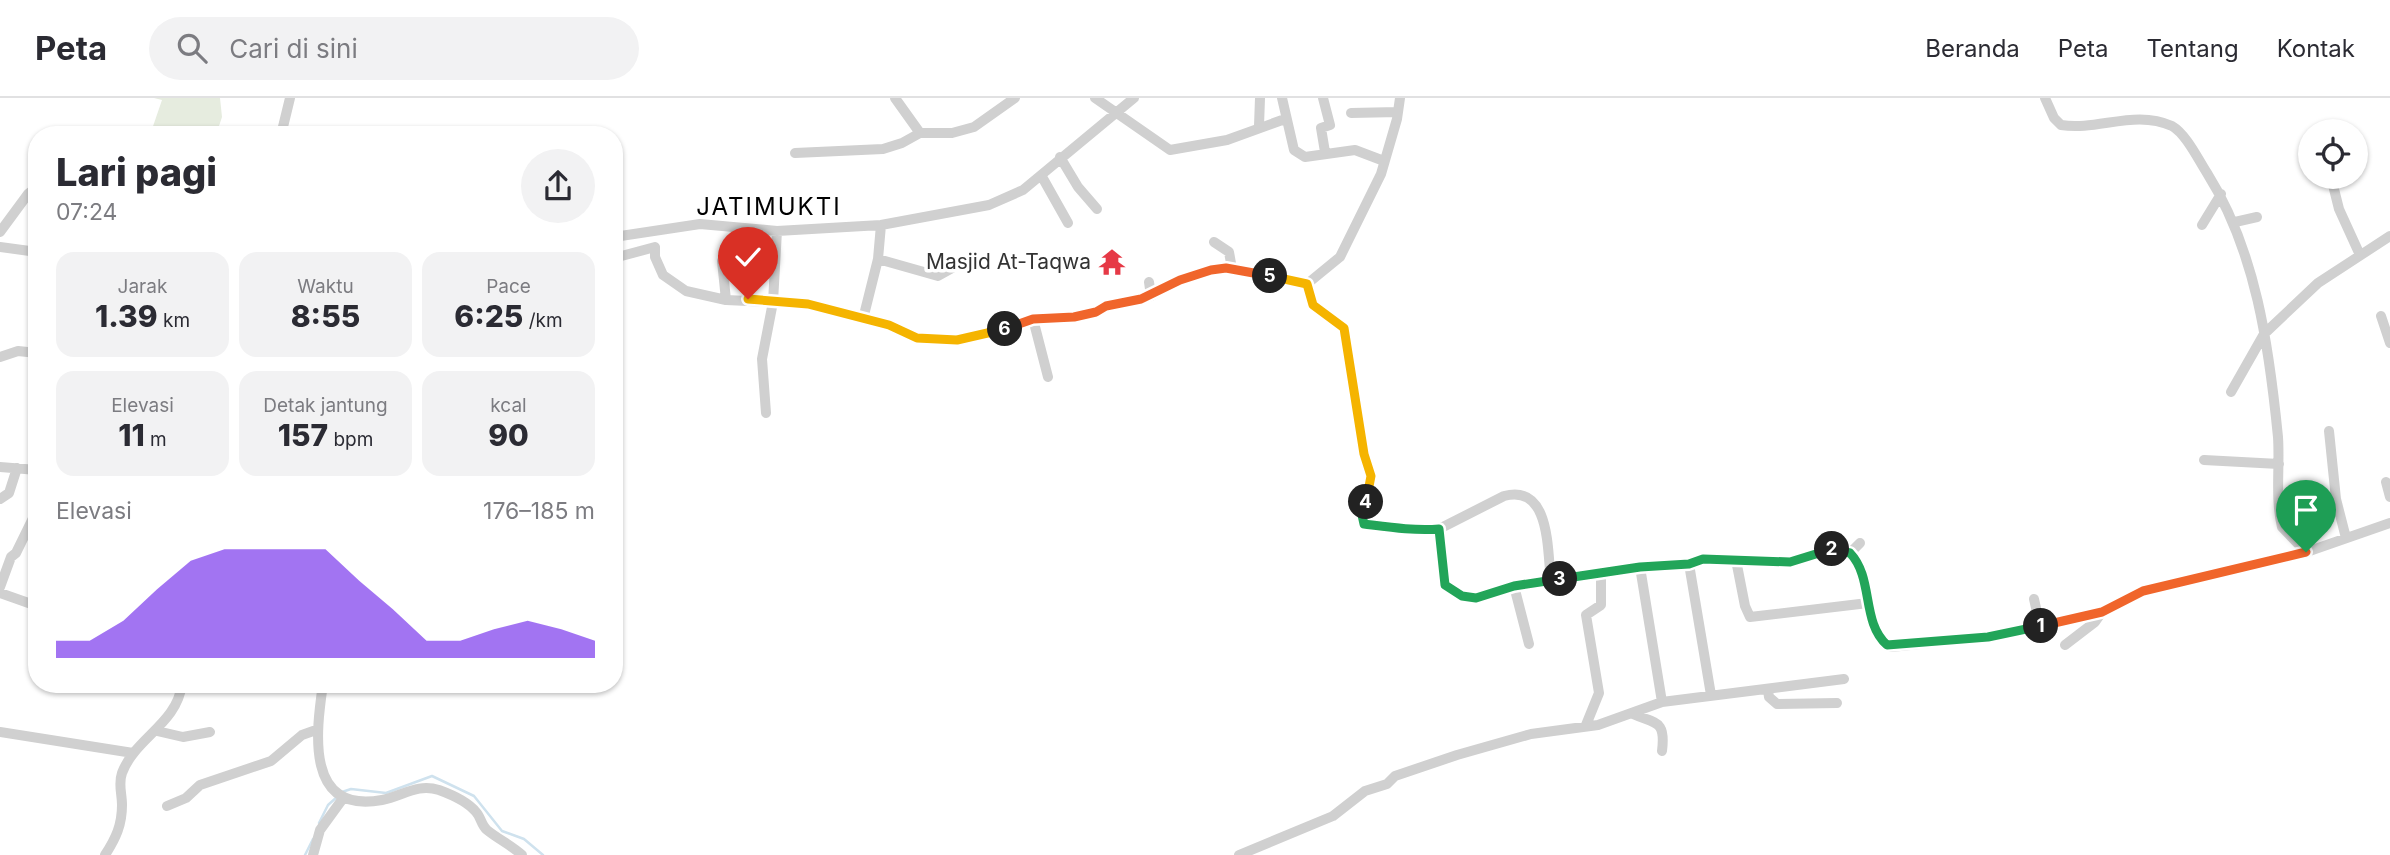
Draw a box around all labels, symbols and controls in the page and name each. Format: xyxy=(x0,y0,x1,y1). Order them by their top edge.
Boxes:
search box xyxy=(149,17,639,80)
text: Peta xyxy=(35,28,107,68)
icon: search xyxy=(173,29,211,67)
text: Cari di sini xyxy=(229,33,358,64)
text: Beranda xyxy=(1925,34,2020,63)
text: Peta xyxy=(2058,34,2108,63)
text: Tentang xyxy=(2146,34,2239,63)
text: Kontak xyxy=(2277,34,2355,63)
map controls xyxy=(2298,119,2368,189)
button: locate xyxy=(2298,119,2368,189)
text: Lari pagi xyxy=(56,149,217,195)
button: share xyxy=(521,149,595,223)
district label: JATIMUKTI xyxy=(696,192,842,221)
text: 07:24 xyxy=(56,198,117,226)
pin xyxy=(718,227,778,299)
icon: check xyxy=(729,238,767,276)
temple icon: Masjid At-Taqwa xyxy=(1097,247,1127,277)
place label: Masjid At-Taqwa xyxy=(926,249,1091,274)
pin: 5 xyxy=(1252,258,1288,294)
text: 5 xyxy=(1263,264,1276,287)
text: Jarak xyxy=(118,275,167,298)
text: Waktu xyxy=(297,275,354,298)
text: Pace xyxy=(486,275,531,298)
text: 1.39 xyxy=(95,298,158,334)
text: 8:55 xyxy=(291,298,360,334)
text: 6:25 xyxy=(454,298,523,334)
text: km xyxy=(158,309,190,332)
text: /km xyxy=(523,309,563,332)
pin: 6 xyxy=(988,312,1023,346)
text: 6 xyxy=(998,317,1011,340)
text: Elevasi xyxy=(111,394,174,417)
text: Detak jantung xyxy=(263,394,388,417)
text: kcal xyxy=(490,394,527,417)
text: 11 xyxy=(118,417,145,453)
text: 157 xyxy=(278,417,328,453)
text: 90 xyxy=(488,417,529,453)
text: m xyxy=(145,428,167,451)
text: bpm xyxy=(328,428,373,451)
pin xyxy=(2276,480,2336,552)
pin: 4 xyxy=(1348,484,1384,520)
text: 4 xyxy=(1359,490,1372,513)
icon: arrive xyxy=(2287,491,2325,529)
text: Elevasi xyxy=(56,497,132,525)
text: 176–185 m xyxy=(483,497,595,525)
pin: 2 xyxy=(1814,532,1850,566)
text: 2 xyxy=(1826,537,1837,560)
pin: 3 xyxy=(1542,561,1578,596)
text: 3 xyxy=(1553,567,1566,590)
pin: 1 xyxy=(2024,608,2058,644)
text: 1 xyxy=(2036,614,2045,637)

